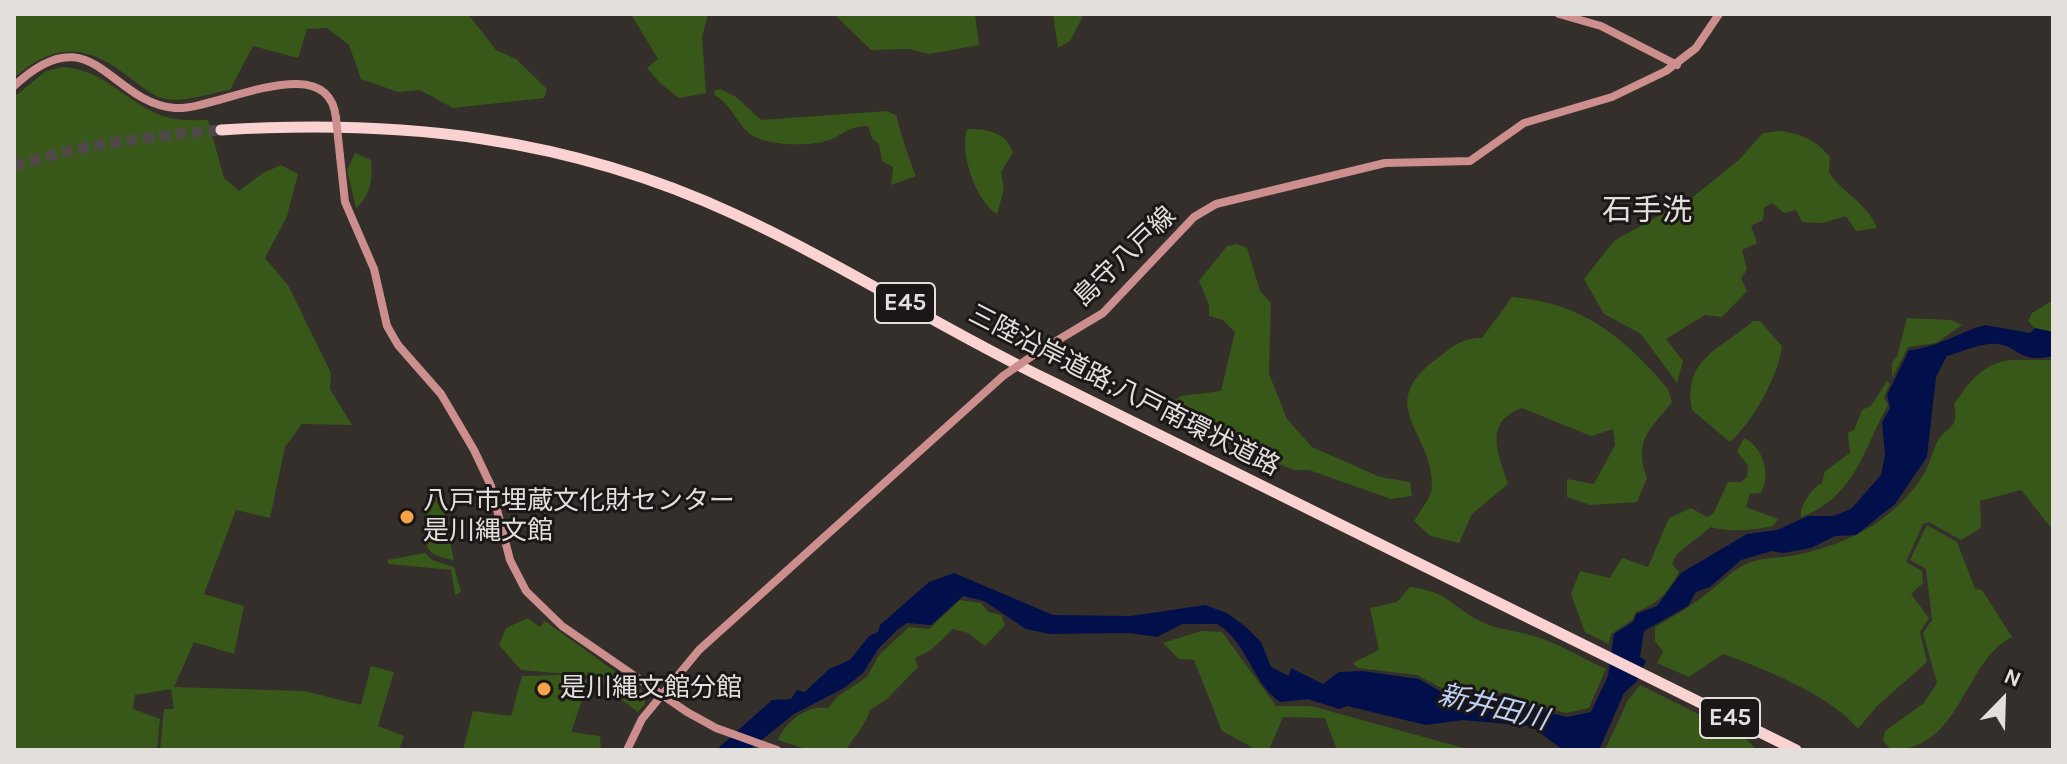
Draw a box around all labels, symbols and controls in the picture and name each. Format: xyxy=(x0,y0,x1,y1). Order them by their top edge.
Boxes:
district label: 石手洗 xyxy=(1602,193,1692,229)
street label: 島守八戸線 xyxy=(1067,201,1183,313)
road number: E45 xyxy=(875,283,935,323)
street label: 三陸沿岸道路;八戸南環状道路 xyxy=(963,299,1285,483)
place label: 八戸市埋蔵文化財センター 是川縄文館 xyxy=(423,486,735,548)
marker: 八戸市埋蔵文化財センター 是川縄文館 xyxy=(398,508,416,526)
north arrow xyxy=(1963,660,2043,740)
text: N xyxy=(2000,663,2025,693)
place label: 是川縄文館分館 xyxy=(560,673,742,705)
water label: 新井田川 xyxy=(1435,678,1551,738)
marker: 是川縄文館分館 xyxy=(535,680,553,698)
road number: E45 xyxy=(1700,698,1760,738)

